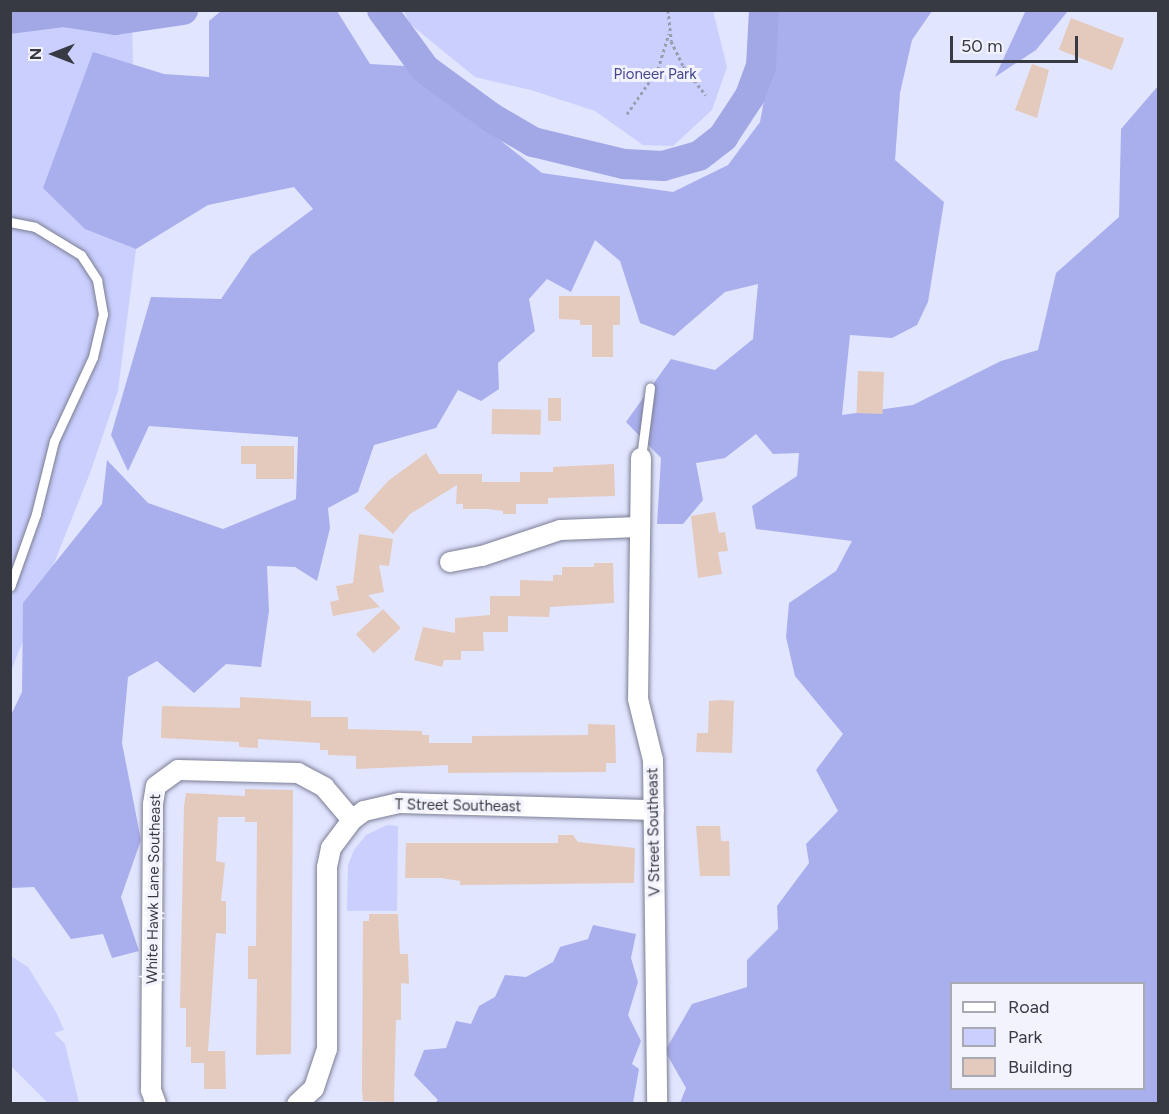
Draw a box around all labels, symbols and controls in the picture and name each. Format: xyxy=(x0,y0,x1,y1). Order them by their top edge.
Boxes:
north arrow xyxy=(24,24,84,84)
scale bar xyxy=(953,24,1080,62)
text: 50 m xyxy=(961,35,1003,57)
text: N xyxy=(26,48,45,60)
park label: Pioneer Park xyxy=(614,66,696,84)
street label: V Street Southeast xyxy=(644,768,664,896)
street label: White Hawk Lane Southeast xyxy=(143,794,165,984)
street label: T Street Southeast xyxy=(395,796,521,816)
legend xyxy=(950,982,1145,1090)
text: Road xyxy=(1008,996,1049,1018)
text: Park xyxy=(1008,1026,1042,1048)
text: Building xyxy=(1008,1056,1073,1078)

